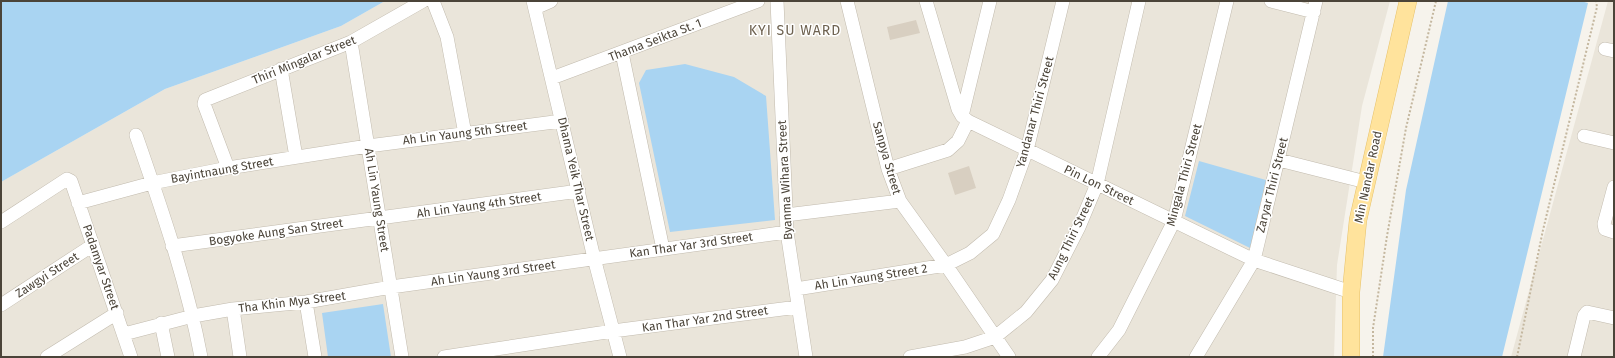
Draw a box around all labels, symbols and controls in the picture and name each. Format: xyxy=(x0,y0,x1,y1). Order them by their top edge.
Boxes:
street label: Thama Seikta St. 1 xyxy=(607,16,703,64)
district label: KYI SU WARD xyxy=(749,22,841,39)
street label: Thiri Mingalar Street xyxy=(250,33,358,87)
street label: Yandanar Thiri Street xyxy=(1013,54,1057,169)
street label: Dhama Yeik Thar Street xyxy=(555,116,597,243)
street label: Ah Lin Yaung 5th Street xyxy=(402,118,529,148)
street label: Byanma Wihara Street xyxy=(775,119,795,240)
street label: Sanpya Street xyxy=(870,120,904,197)
street label: Mingala Thiri Street xyxy=(1164,121,1205,228)
street label: Min Nandar Road xyxy=(1351,130,1385,224)
street label: Zaryar Thiri Street xyxy=(1253,135,1291,234)
street label: Ah Lin Yaung Street xyxy=(362,147,392,254)
street label: Bayintnaung Street xyxy=(170,154,275,186)
street label: Pin Lon Street xyxy=(1062,162,1137,208)
street label: Ah Lin Yaung 4th Street xyxy=(416,189,543,221)
street label: Aung Thiri Street xyxy=(1045,194,1097,282)
street label: Bogyoke Aung San Street xyxy=(208,216,345,248)
street label: Padamyar Street xyxy=(80,222,122,312)
street label: Kan Thar Yar 3rd Street xyxy=(628,229,754,261)
street label: Zawgyi Street xyxy=(13,249,82,301)
street label: Ah Lin Yaung 3rd Street xyxy=(430,257,557,289)
street label: Ah Lin Yaung Street 2 xyxy=(814,261,928,293)
street label: Tha Khin Mya Street xyxy=(238,288,347,316)
street label: Kan Thar Yar 2nd Street xyxy=(641,303,770,335)

